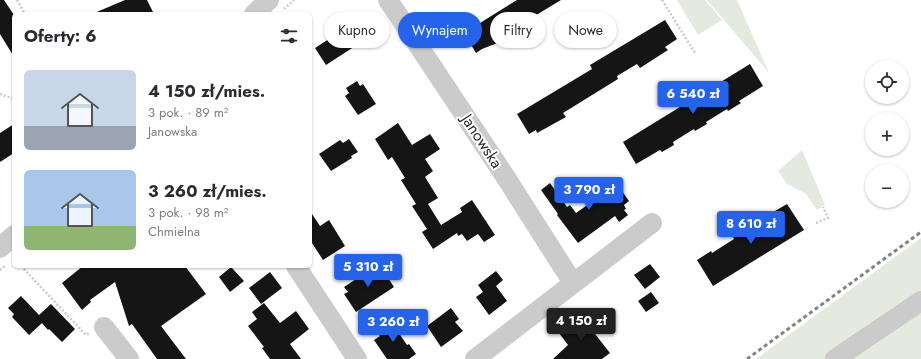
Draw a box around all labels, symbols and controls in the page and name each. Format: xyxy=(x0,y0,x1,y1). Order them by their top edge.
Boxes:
chip: Kupno xyxy=(324,12,390,48)
chip: Wynajem xyxy=(398,12,482,48)
chip: Filtry xyxy=(490,12,546,48)
chip: Nowe xyxy=(554,12,617,48)
text: Oferty: 6 xyxy=(24,24,97,48)
icon: filters xyxy=(278,25,300,47)
map controls xyxy=(865,60,909,208)
button: locate xyxy=(865,60,909,104)
text: 4 150 zł/mies. xyxy=(148,79,265,103)
pin: 6 540 zł xyxy=(652,81,734,115)
text: 6 540 zł xyxy=(667,84,719,103)
icon: home xyxy=(56,86,104,134)
text: 3 pok. · 89 m² xyxy=(148,103,228,122)
street label: Janowska xyxy=(455,108,508,173)
button: + xyxy=(865,112,909,156)
text: Janowska xyxy=(148,122,197,141)
button: − xyxy=(865,164,909,208)
pin: 3 790 zł xyxy=(548,177,630,211)
text: 3 260 zł/mies. xyxy=(148,179,267,203)
text: 3 790 zł xyxy=(563,180,615,199)
icon: home xyxy=(56,186,104,234)
text: 3 pok. · 98 m² xyxy=(148,203,228,222)
pin: 8 610 zł xyxy=(710,211,792,245)
text: 8 610 zł xyxy=(726,214,776,233)
text: Chmielna xyxy=(148,222,200,241)
pin: 5 310 zł xyxy=(327,254,409,288)
text: 5 310 zł xyxy=(343,257,393,276)
pin: 4 150 zł xyxy=(540,308,622,342)
pin: 3 260 zł xyxy=(352,309,434,343)
text: 4 150 zł xyxy=(556,311,606,330)
text: 3 260 zł xyxy=(367,312,419,331)

